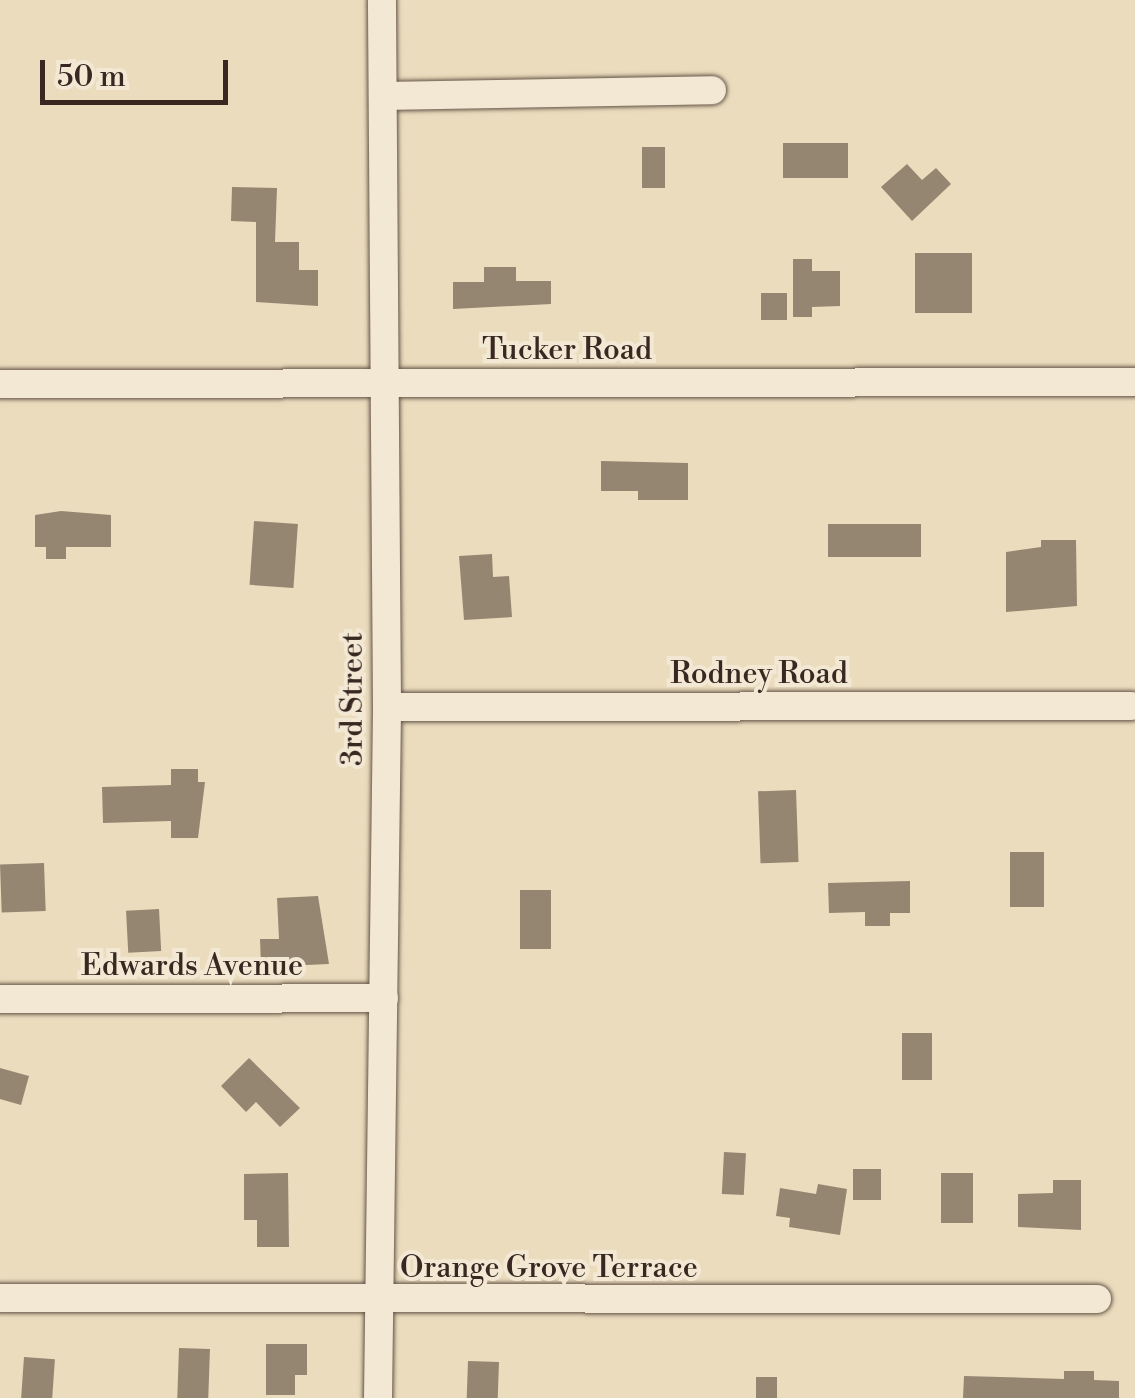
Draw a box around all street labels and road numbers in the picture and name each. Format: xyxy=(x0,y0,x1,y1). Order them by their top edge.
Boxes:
street label: Tucker Road xyxy=(482,332,652,368)
street label: 3rd Street xyxy=(335,632,371,766)
street label: Rodney Road xyxy=(670,656,848,692)
street label: Edwards Avenue xyxy=(81,948,303,984)
street label: Orange Grove Terrace xyxy=(400,1250,698,1286)

